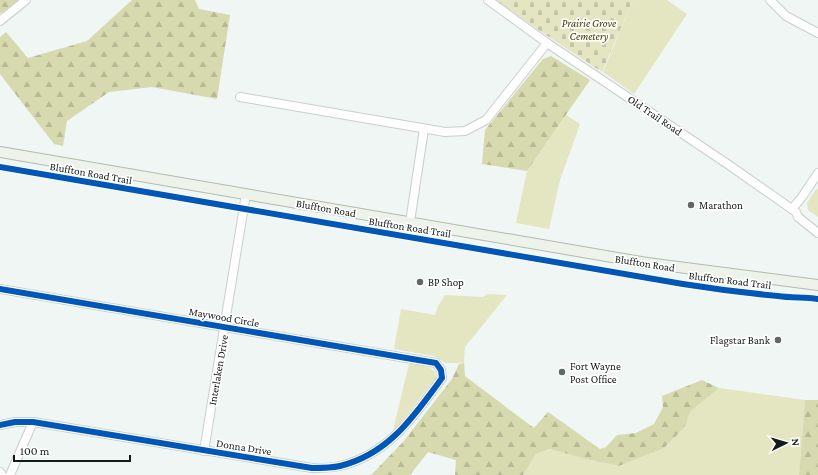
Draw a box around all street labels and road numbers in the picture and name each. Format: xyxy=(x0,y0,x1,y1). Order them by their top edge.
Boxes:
street label: Old Trail Road xyxy=(626,92,685,138)
street label: Bluffton Road Trail xyxy=(49,160,133,186)
street label: Bluffton Road xyxy=(295,197,357,219)
street label: Bluffton Road Trail xyxy=(368,215,452,239)
street label: Bluffton Road xyxy=(614,252,676,274)
street label: Bluffton Road Trail xyxy=(688,269,772,291)
street label: Maywood Circle xyxy=(188,305,260,330)
street label: Interlaken Drive xyxy=(206,334,230,406)
street label: Donna Drive xyxy=(216,437,273,457)

